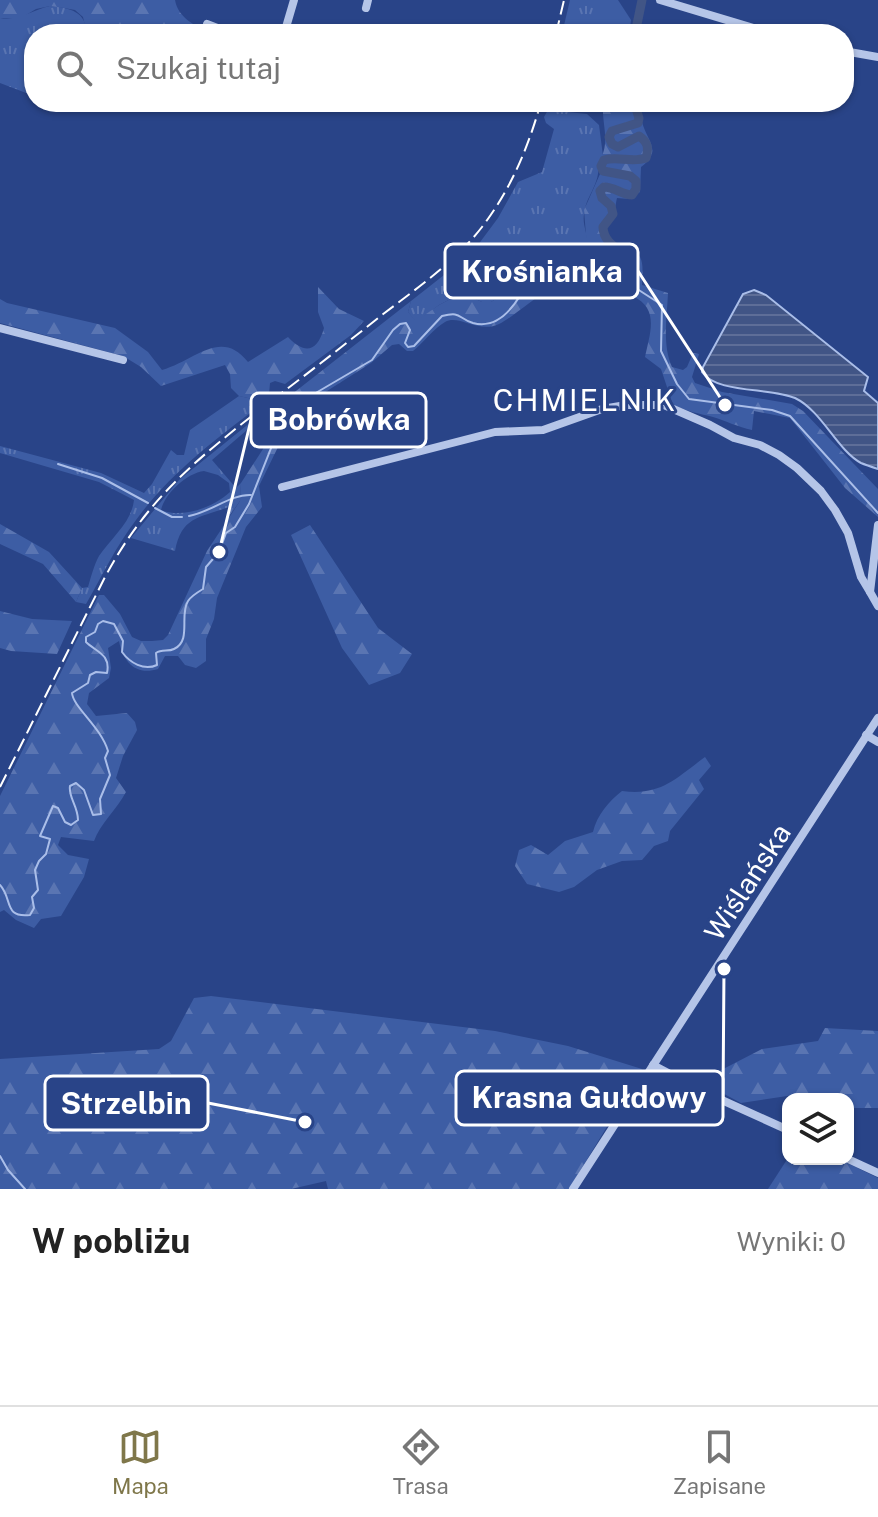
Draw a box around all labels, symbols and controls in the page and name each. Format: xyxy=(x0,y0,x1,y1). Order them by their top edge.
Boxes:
search box xyxy=(24,24,854,112)
icon: search xyxy=(52,46,96,90)
text: Szukaj tutaj xyxy=(116,50,281,86)
callout: Krośnianka xyxy=(445,244,638,298)
text: Krośnianka xyxy=(461,253,623,289)
district label: CHMIELNIK xyxy=(493,382,677,418)
callout: Bobrówka xyxy=(251,393,426,447)
text: Bobrówka xyxy=(268,401,410,437)
street label: Wiślańska xyxy=(697,817,797,947)
callout: Krasna Gułdowy xyxy=(456,1071,723,1125)
callout: Strzelbin xyxy=(45,1076,208,1130)
text: Krasna Gułdowy xyxy=(472,1079,707,1115)
text: Strzelbin xyxy=(60,1085,192,1121)
map controls xyxy=(782,1093,854,1165)
button: layers xyxy=(782,1093,854,1165)
text: W pobliżu xyxy=(32,1221,191,1261)
text: Wyniki: 0 xyxy=(737,1226,846,1257)
tab: Mapa xyxy=(112,1425,169,1499)
tab: Trasa xyxy=(393,1425,449,1499)
tab: Zapisane xyxy=(673,1425,766,1499)

